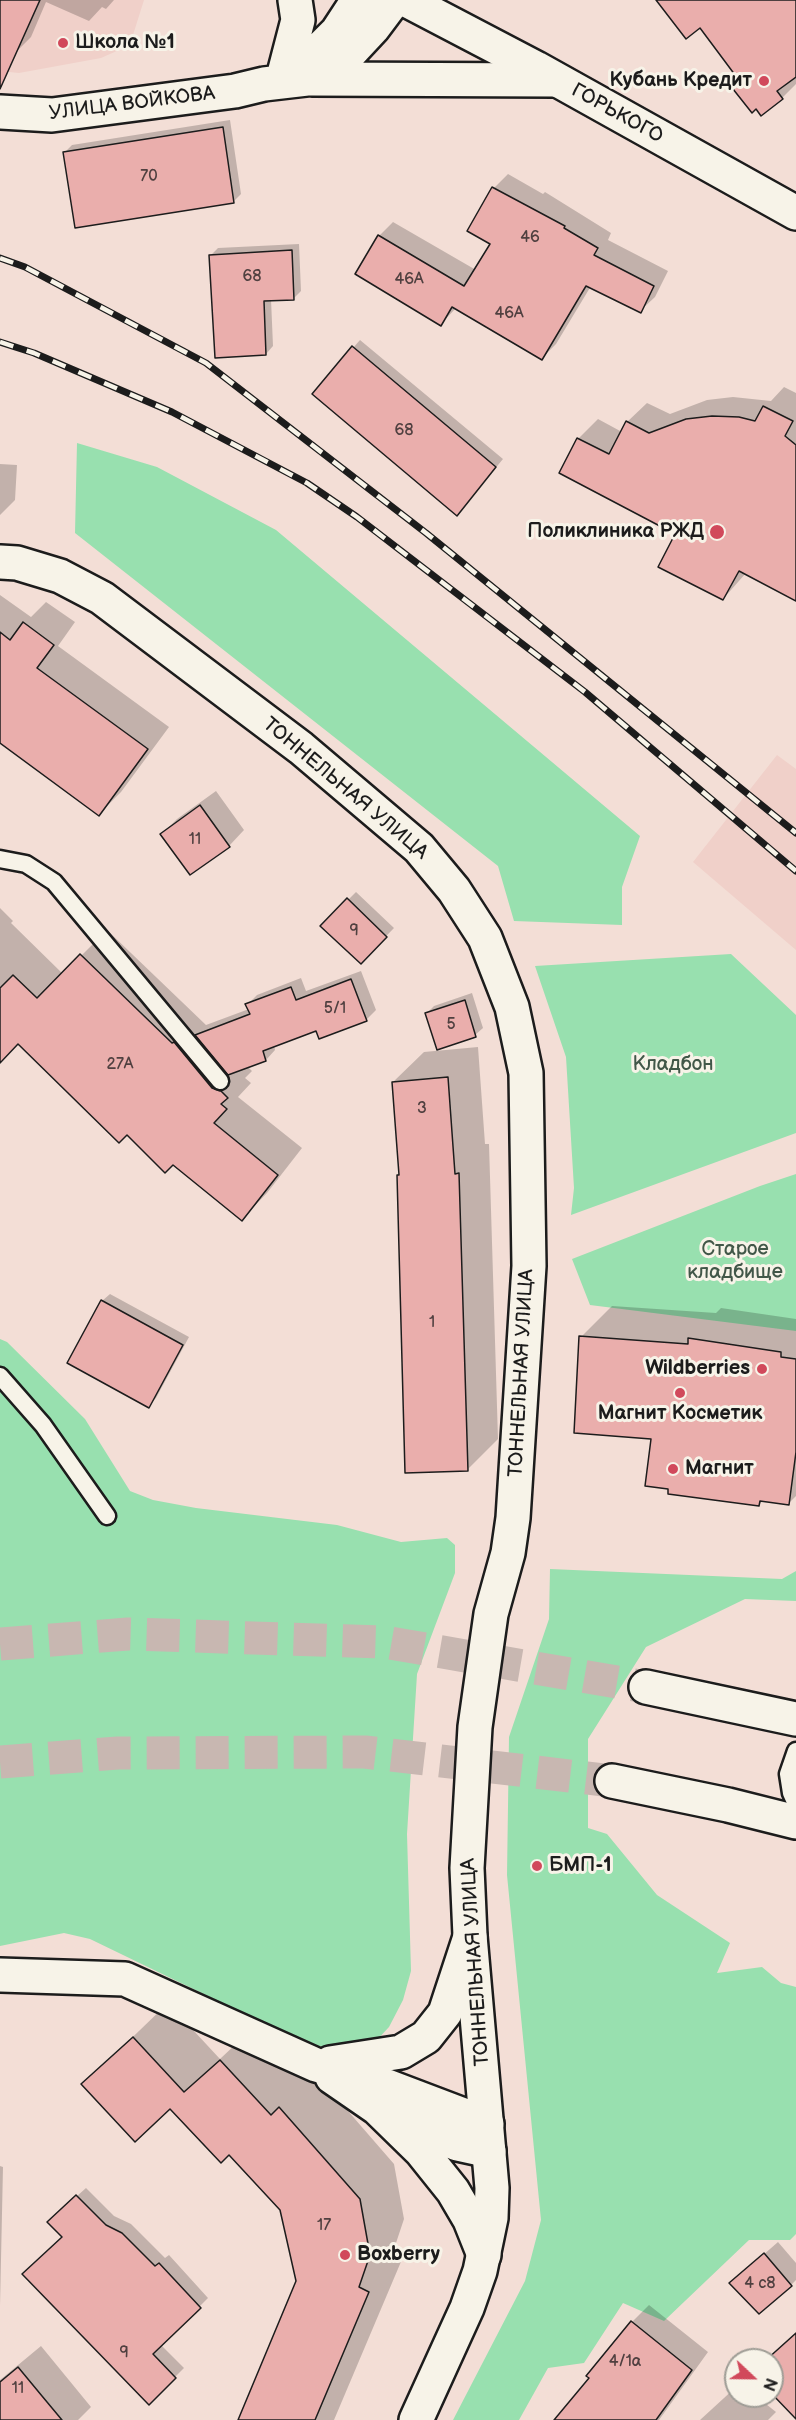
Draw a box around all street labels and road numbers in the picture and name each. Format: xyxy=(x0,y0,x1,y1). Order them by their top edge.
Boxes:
street label: ГОРЬКОГО xyxy=(567,79,667,149)
street label: УЛИЦА ВОЙКОВА xyxy=(48,82,216,126)
street label: ТОННЕЛЬНАЯ УЛИЦА xyxy=(258,713,432,865)
street label: ТОННЕЛЬНАЯ УЛИЦА xyxy=(505,1268,539,1478)
street label: ТОННЕЛЬНАЯ УЛИЦА xyxy=(457,1857,495,2067)

